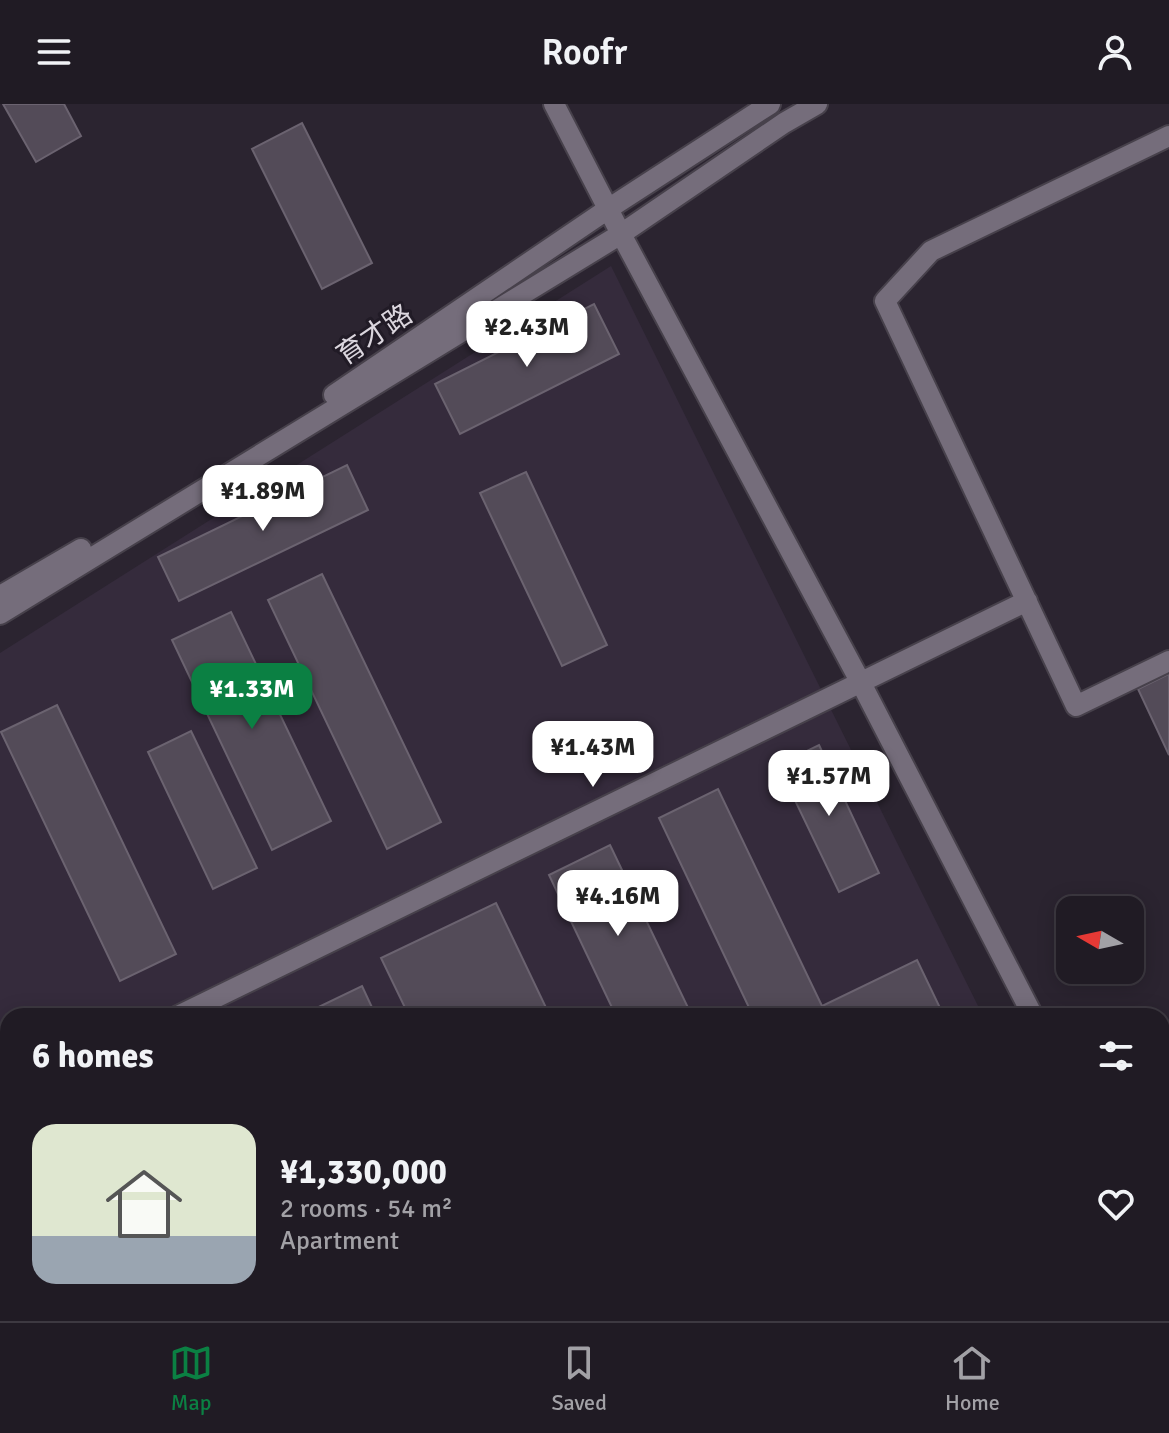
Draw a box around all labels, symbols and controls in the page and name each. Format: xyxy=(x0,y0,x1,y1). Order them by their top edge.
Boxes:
icon: menu xyxy=(32,30,76,74)
text: Roofr xyxy=(542,30,627,75)
icon: person xyxy=(1093,30,1137,74)
street label: 育才路 xyxy=(330,297,419,372)
pin: ¥2.43M xyxy=(462,301,592,369)
text: ¥2.43M xyxy=(484,311,570,343)
pin: ¥1.89M xyxy=(198,465,328,533)
text: ¥1.89M xyxy=(220,475,306,507)
pin: ¥1.33M xyxy=(187,663,317,731)
text: ¥1.33M xyxy=(209,673,295,705)
pin: ¥1.43M xyxy=(528,721,658,789)
text: ¥1.43M xyxy=(550,731,636,763)
pin: ¥1.57M xyxy=(764,750,894,818)
text: ¥1.57M xyxy=(786,760,872,792)
pin: ¥4.16M xyxy=(553,870,683,938)
text: ¥4.16M xyxy=(575,880,661,912)
north arrow xyxy=(1056,896,1144,984)
map controls xyxy=(1056,896,1144,984)
icon: filters xyxy=(1094,1034,1138,1078)
text: 6 homes xyxy=(32,1035,153,1077)
text: ¥1,330,000 xyxy=(280,1151,447,1193)
icon: home xyxy=(96,1156,192,1252)
icon: heart xyxy=(1094,1182,1138,1226)
text: 2 rooms · 54 m² xyxy=(280,1193,453,1225)
text: Apartment xyxy=(280,1225,399,1257)
tab: Map xyxy=(169,1341,213,1416)
tab: Saved xyxy=(551,1341,607,1416)
tab: Home xyxy=(945,1341,1000,1416)

